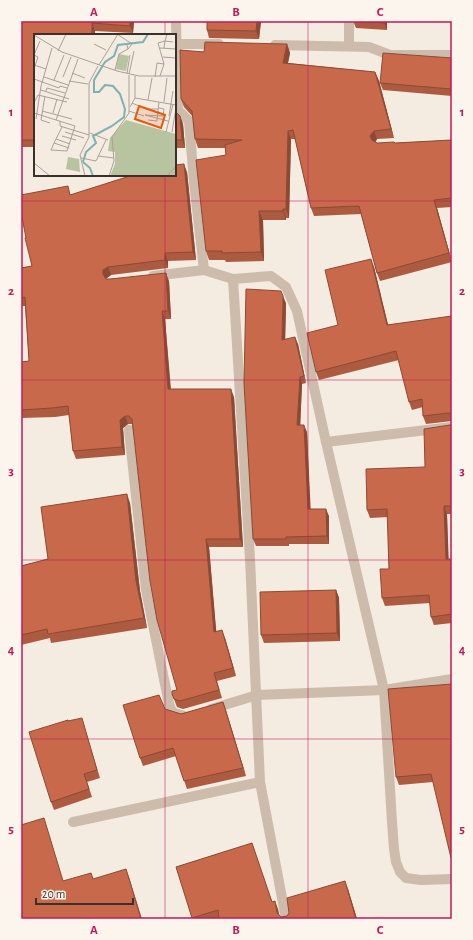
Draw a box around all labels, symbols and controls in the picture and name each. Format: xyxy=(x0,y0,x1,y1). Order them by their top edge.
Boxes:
text: A xyxy=(90,6,98,19)
text: B xyxy=(232,6,240,19)
text: C xyxy=(377,6,384,19)
inset map xyxy=(34,34,176,176)
text: 1 xyxy=(9,106,13,119)
text: 1 xyxy=(460,106,464,119)
text: 2 xyxy=(8,285,14,298)
text: 2 xyxy=(459,285,465,298)
text: 3 xyxy=(8,465,14,478)
text: 3 xyxy=(459,465,465,478)
text: 4 xyxy=(8,644,15,657)
text: 4 xyxy=(459,644,466,657)
text: 5 xyxy=(8,823,14,836)
text: 5 xyxy=(459,823,465,836)
scale bar xyxy=(36,880,133,906)
text: 20 m xyxy=(42,888,65,900)
text: A xyxy=(90,924,98,937)
text: B xyxy=(232,924,240,937)
text: C xyxy=(377,924,384,937)

